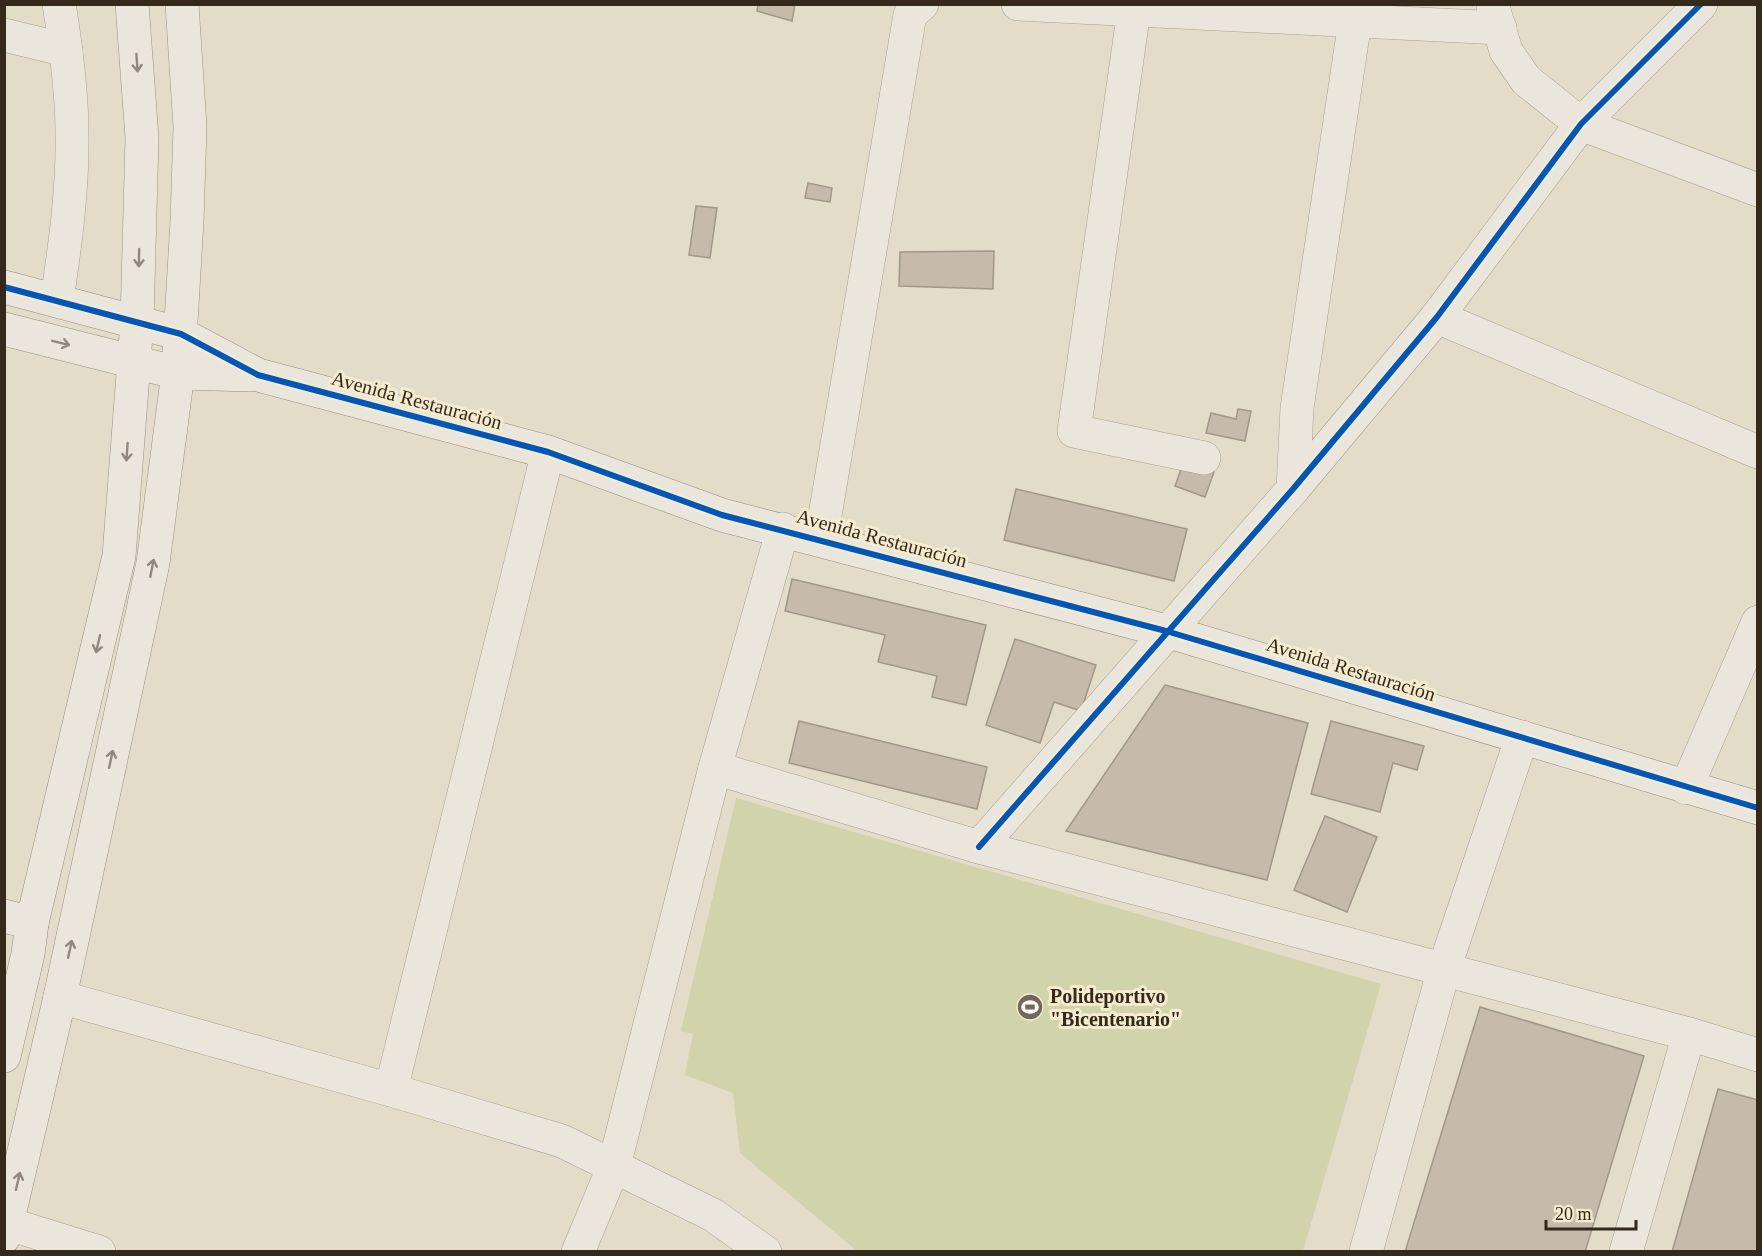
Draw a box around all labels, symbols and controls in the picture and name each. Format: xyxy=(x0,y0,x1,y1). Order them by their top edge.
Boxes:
one-way arrow xyxy=(131,52,142,72)
one-way arrow xyxy=(133,247,145,267)
one-way arrow xyxy=(51,338,70,350)
street label: Avenida Restauración xyxy=(329,367,505,433)
one-way arrow xyxy=(121,442,132,462)
street label: Avenida Restauración xyxy=(794,505,970,571)
one-way arrow xyxy=(147,559,158,578)
street label: Avenida Restauración xyxy=(1264,633,1438,705)
one-way arrow xyxy=(92,635,104,654)
one-way arrow xyxy=(106,750,118,769)
one-way arrow xyxy=(65,940,77,959)
place label: Polideportivo "Bicentenario" xyxy=(1050,985,1181,1030)
sports icon: Polideportivo "Bicentenario" xyxy=(1015,992,1045,1022)
one-way arrow xyxy=(13,1171,25,1190)
scale bar xyxy=(1546,1193,1636,1231)
text: 20 m xyxy=(1555,1204,1592,1224)

